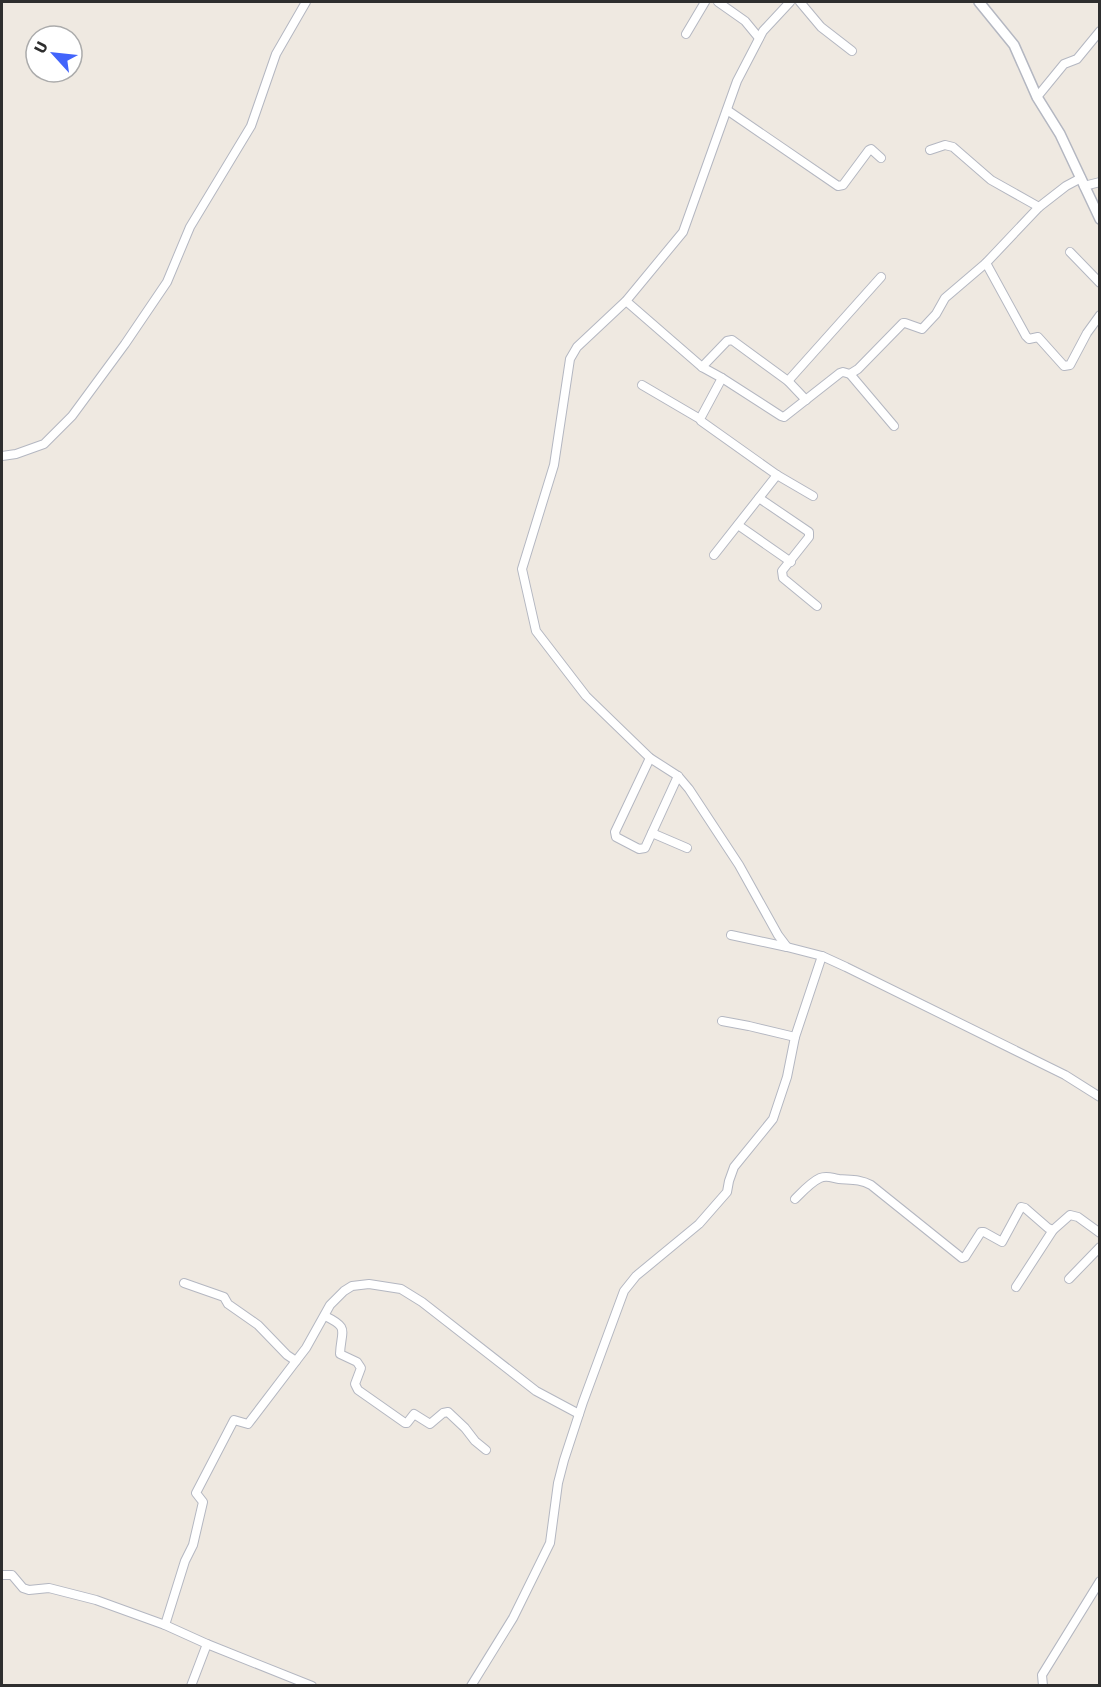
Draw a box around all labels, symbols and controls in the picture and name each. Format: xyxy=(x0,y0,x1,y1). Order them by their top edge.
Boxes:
north arrow xyxy=(24,24,84,84)
text: U xyxy=(30,38,52,56)

